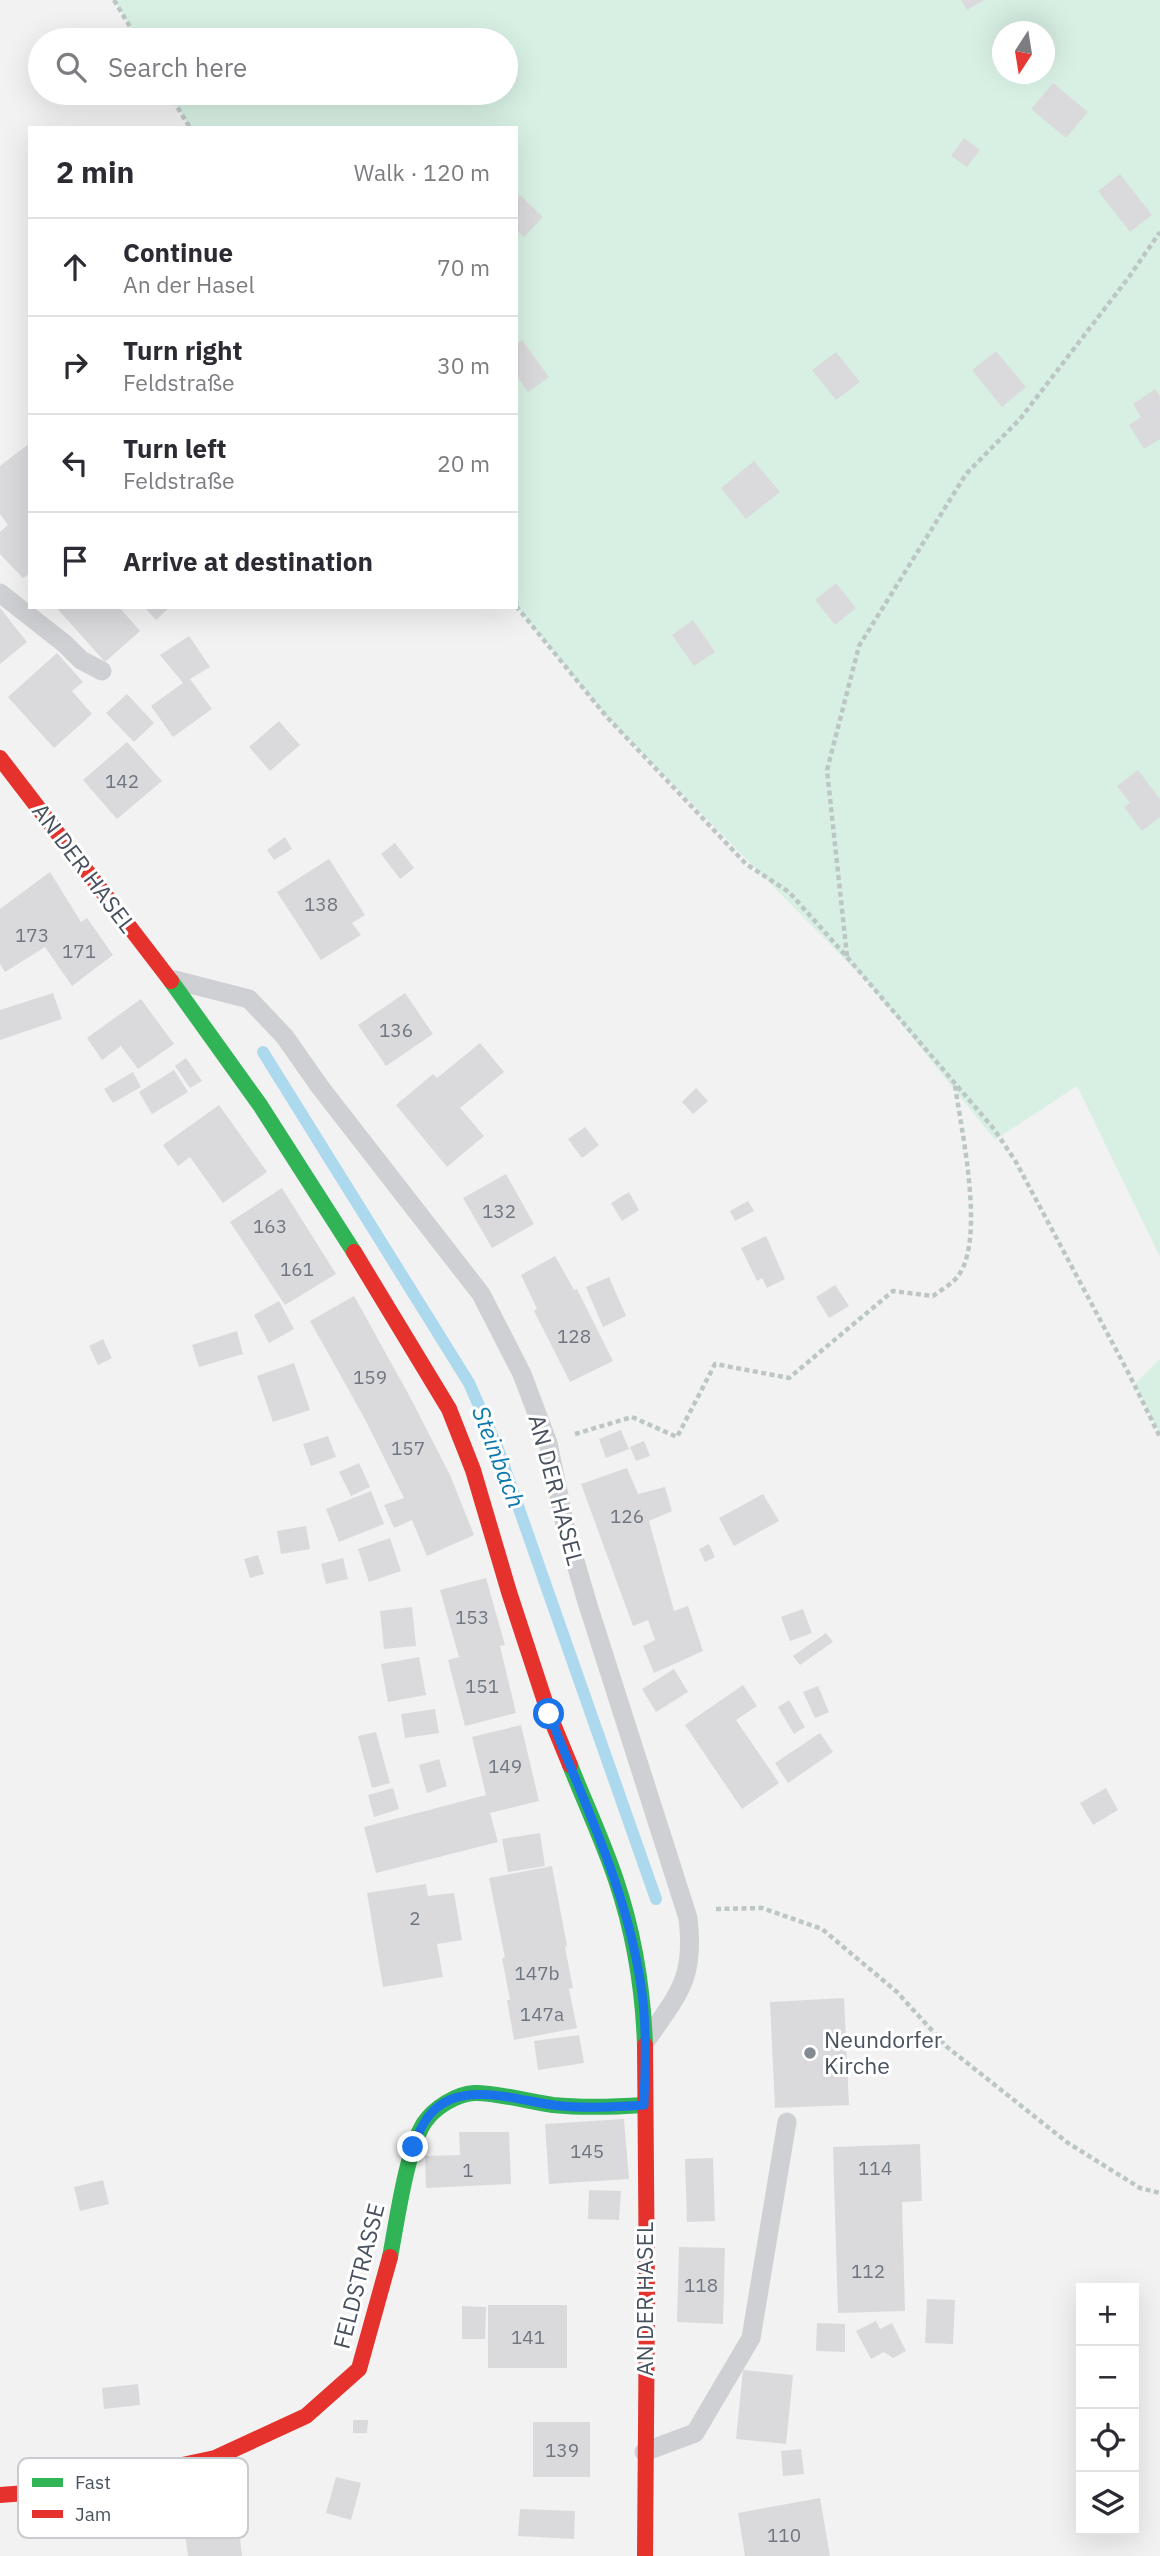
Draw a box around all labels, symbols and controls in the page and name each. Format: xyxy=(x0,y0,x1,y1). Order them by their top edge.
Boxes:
north arrow xyxy=(992,21,1055,84)
search box xyxy=(28,28,518,105)
icon: search xyxy=(52,48,90,86)
text: Search here xyxy=(108,50,247,84)
text: 2 min xyxy=(56,152,134,191)
text: Walk · 120 m xyxy=(354,157,490,187)
text: Continue xyxy=(123,235,233,269)
icon: ahead xyxy=(56,248,94,286)
text: 70 m xyxy=(437,252,490,282)
text: An der Hasel xyxy=(123,269,255,299)
text: Turn right xyxy=(123,333,242,367)
icon: right xyxy=(56,346,94,384)
text: 30 m xyxy=(437,350,490,380)
text: Feldstraße xyxy=(123,367,235,397)
text: Turn left xyxy=(123,431,226,465)
icon: left xyxy=(56,444,94,482)
text: 20 m xyxy=(437,448,490,478)
text: Feldstraße xyxy=(123,465,235,495)
icon: arrive xyxy=(56,542,94,580)
text: Arrive at destination xyxy=(123,544,373,578)
house number: 142 xyxy=(105,769,139,793)
street label: AN DER HASEL xyxy=(26,797,143,938)
house number: 138 xyxy=(304,892,338,916)
house number: 173 xyxy=(15,923,49,947)
house number: 171 xyxy=(62,939,96,963)
house number: 136 xyxy=(379,1018,413,1042)
house number: 132 xyxy=(482,1199,516,1223)
house number: 163 xyxy=(253,1214,287,1238)
house number: 161 xyxy=(280,1257,314,1281)
house number: 128 xyxy=(557,1324,591,1348)
house number: 159 xyxy=(353,1365,387,1389)
water label: Steinbach xyxy=(465,1401,533,1512)
street label: AN DER HASEL xyxy=(522,1411,591,1568)
house number: 157 xyxy=(391,1436,425,1460)
house number: 126 xyxy=(610,1504,644,1528)
house number: 153 xyxy=(455,1605,489,1629)
house number: 151 xyxy=(465,1674,499,1698)
route start xyxy=(533,1698,564,1729)
house number: 149 xyxy=(488,1754,522,1778)
house number: 2 xyxy=(409,1906,421,1930)
house number: 147b xyxy=(514,1961,560,1985)
house number: 147a xyxy=(520,2002,564,2026)
place label: Neundorfer Kirche xyxy=(824,2024,943,2080)
marker: Neundorfer Kirche xyxy=(802,2045,818,2061)
route end xyxy=(397,2131,428,2162)
house number: 145 xyxy=(570,2139,604,2163)
house number: 114 xyxy=(858,2156,892,2180)
house number: 1 xyxy=(462,2158,474,2182)
street label: FELDSTRASSE xyxy=(325,2200,391,2352)
street label: AN DER HASEL xyxy=(629,2222,659,2376)
house number: 112 xyxy=(851,2259,885,2283)
house number: 118 xyxy=(684,2273,718,2297)
map controls xyxy=(1076,2283,1139,2535)
button: + xyxy=(1076,2283,1139,2346)
house number: 141 xyxy=(511,2325,545,2349)
button: − xyxy=(1076,2346,1139,2409)
button: locate xyxy=(1076,2409,1139,2472)
house number: 139 xyxy=(545,2438,579,2462)
legend xyxy=(18,2458,248,2538)
text: Fast xyxy=(75,2470,111,2494)
button: layers xyxy=(1076,2472,1139,2535)
text: Jam xyxy=(75,2502,111,2526)
house number: 110 xyxy=(767,2523,801,2547)

